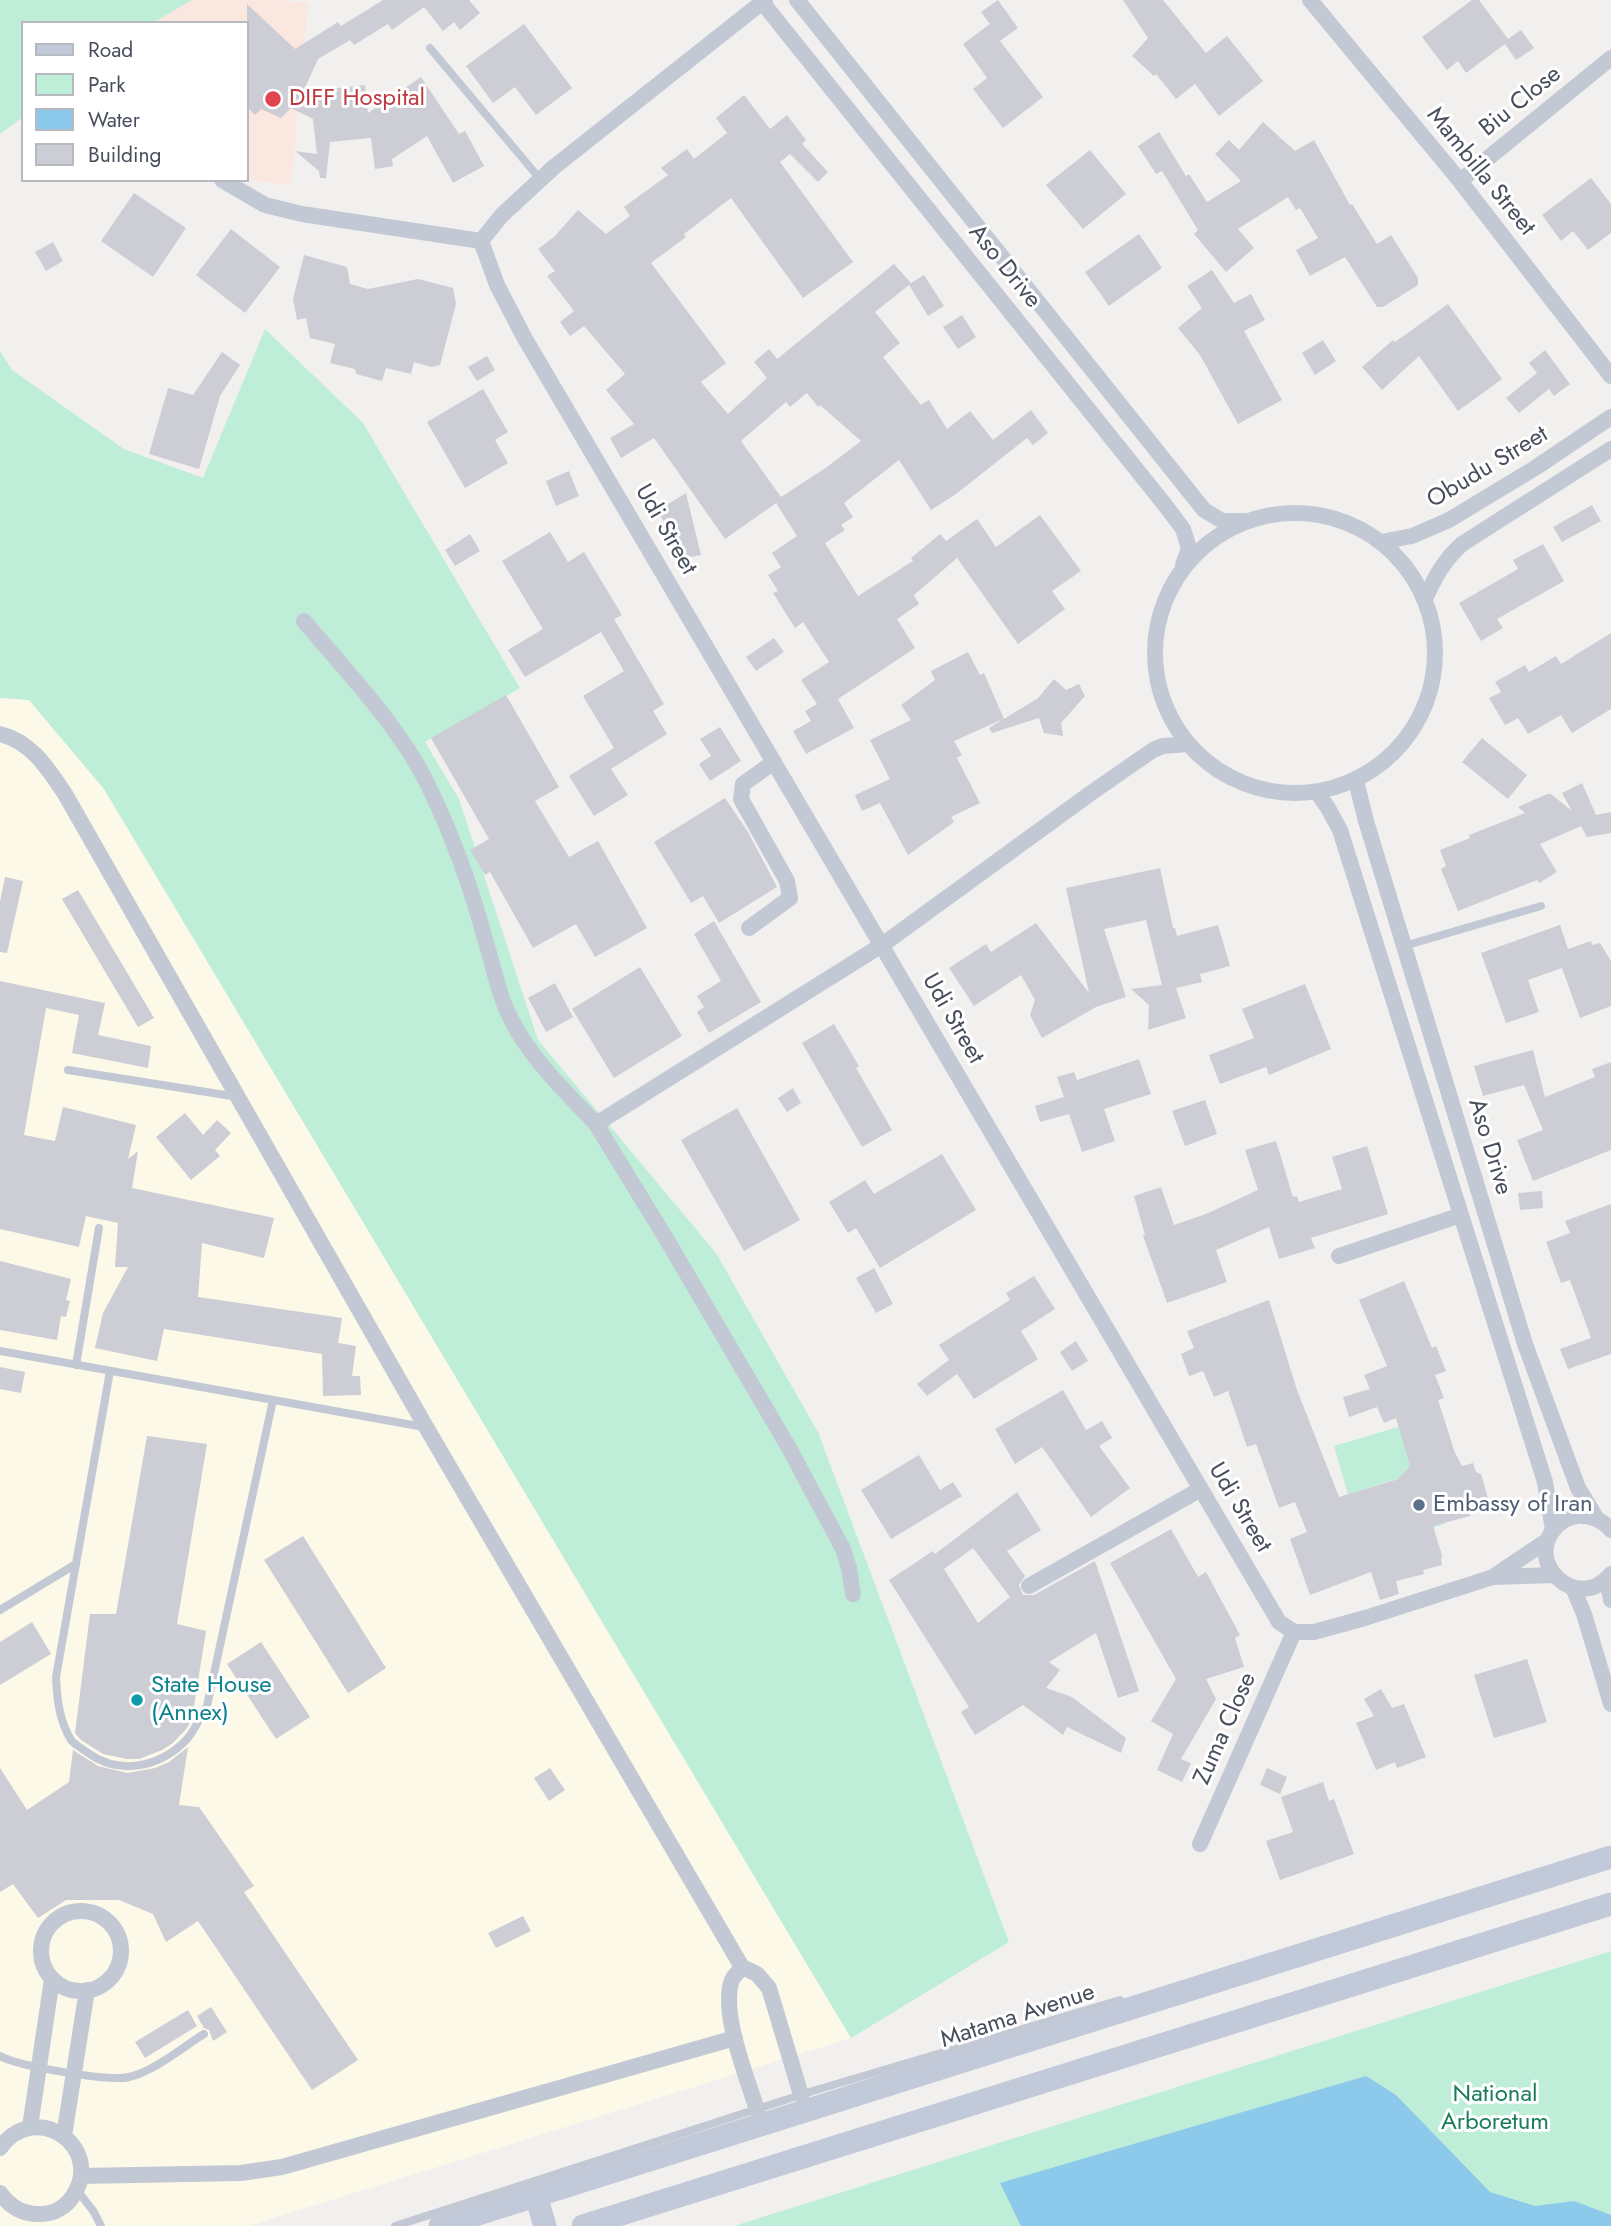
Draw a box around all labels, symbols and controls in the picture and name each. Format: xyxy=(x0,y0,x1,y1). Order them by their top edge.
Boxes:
legend xyxy=(21,21,248,182)
text: Road xyxy=(88,35,133,65)
street label: Biu Close xyxy=(1474,60,1568,144)
text: Park xyxy=(88,70,125,100)
place label: DIFF Hospital xyxy=(289,85,425,113)
marker: DIFF Hospital xyxy=(263,89,283,109)
street label: Mambilla Street xyxy=(1420,102,1540,242)
text: Water xyxy=(88,105,140,135)
text: Building xyxy=(88,140,161,170)
street label: Aso Drive xyxy=(962,219,1046,315)
street label: Obudu Street xyxy=(1422,421,1554,515)
street label: Udi Street xyxy=(628,480,702,580)
street label: Udi Street xyxy=(915,969,989,1069)
street label: Aso Drive xyxy=(1461,1095,1517,1199)
street label: Udi Street xyxy=(1201,1458,1277,1558)
place label: Embassy of Iran xyxy=(1433,1491,1593,1519)
marker: Embassy of Iran xyxy=(1411,1497,1427,1513)
street label: Zuma Close xyxy=(1189,1669,1263,1789)
place label: State House (Annex) xyxy=(151,1672,272,1728)
marker: State House (Annex) xyxy=(129,1692,145,1708)
street label: Matama Avenue xyxy=(937,1979,1099,2055)
park label: National Arboretum xyxy=(1441,2081,1549,2137)

